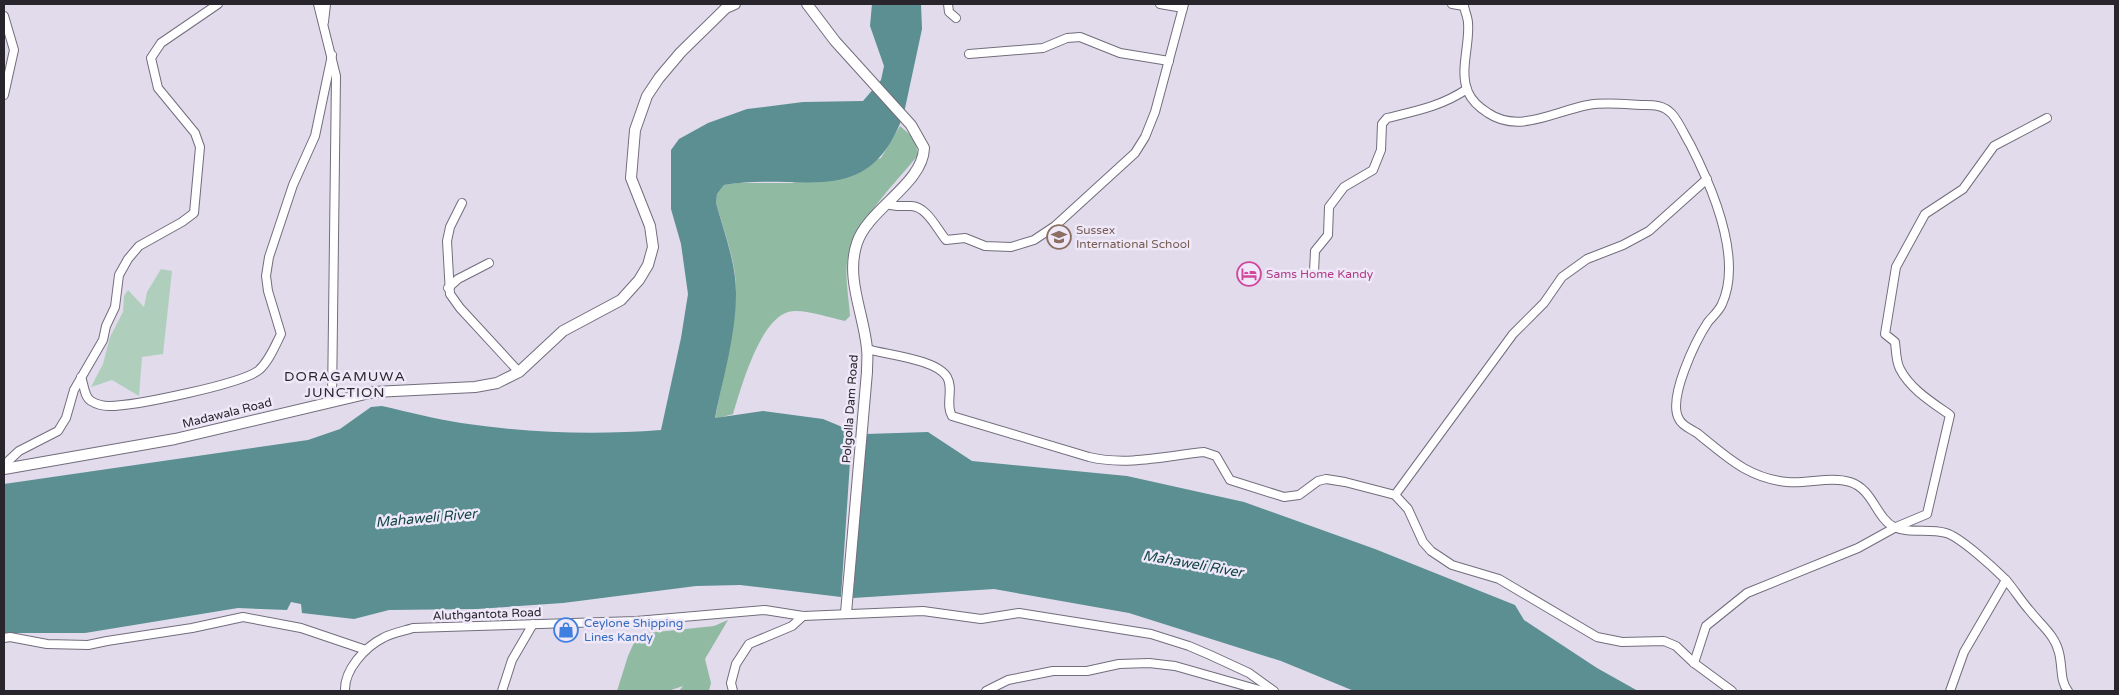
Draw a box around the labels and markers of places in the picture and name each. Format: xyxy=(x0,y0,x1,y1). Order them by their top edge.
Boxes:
place label: Sussex International School xyxy=(1076,223,1190,251)
school or university icon: Sussex International School xyxy=(1046,224,1072,250)
hotel icon: Sams Home Kandy xyxy=(1236,261,1262,287)
place label: Sams Home Kandy xyxy=(1266,267,1374,281)
place label: Ceylone Shipping Lines Kandy xyxy=(584,616,683,644)
shop icon: Ceylone Shipping Lines Kandy xyxy=(553,617,579,643)

